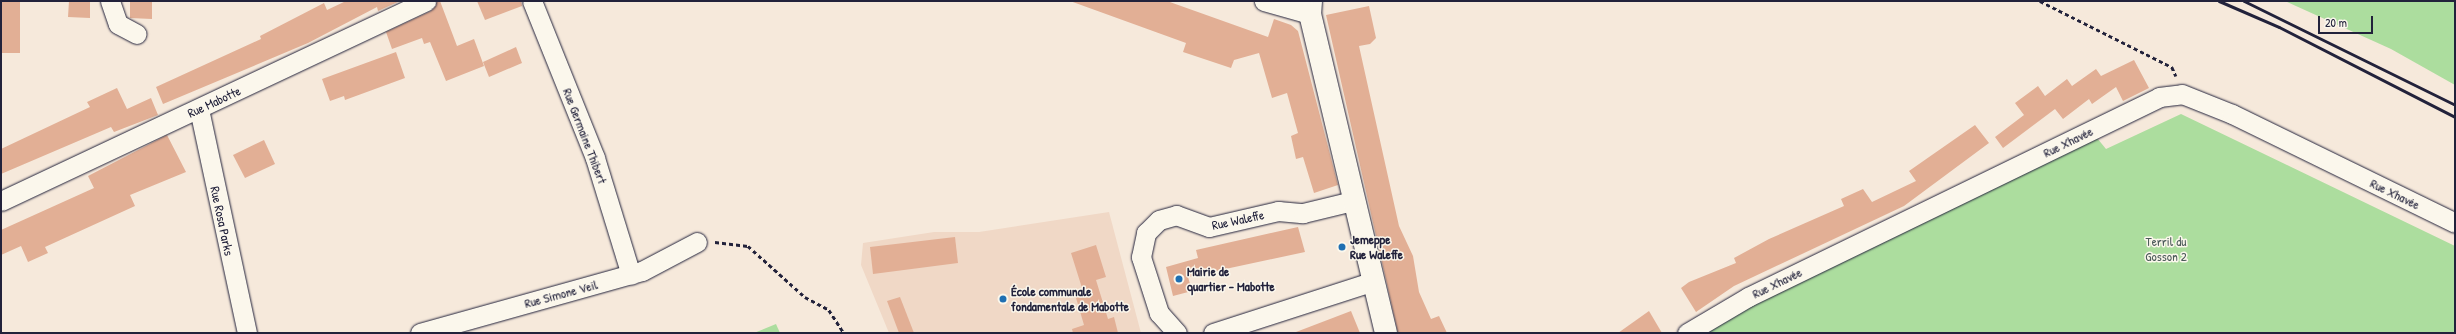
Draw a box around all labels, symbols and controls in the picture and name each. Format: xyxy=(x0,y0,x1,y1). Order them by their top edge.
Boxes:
scale bar xyxy=(2320,8,2375,34)
text: 20 m xyxy=(2325,14,2347,31)
street label: Rue Mabotte xyxy=(185,83,243,121)
street label: Rue Germaine Thibert xyxy=(560,86,610,186)
street label: Rue Xhavée xyxy=(2041,123,2095,161)
street label: Rue Xhavée xyxy=(2368,175,2422,213)
street label: Rue Rosa Parks xyxy=(207,185,237,257)
street label: Rue Waleffe xyxy=(1210,207,1266,233)
place label: Jemeppe Rue Waleffe xyxy=(1350,232,1403,263)
park label: Terril du Gosson 2 xyxy=(2145,234,2187,265)
marker: Jemeppe Rue Waleffe xyxy=(1337,242,1347,252)
place label: Mairie de quartier - Mabotte xyxy=(1187,264,1275,295)
street label: Rue Xhavée xyxy=(1750,264,1804,302)
marker: Mairie de quartier - Mabotte xyxy=(1174,274,1184,284)
street label: Rue Simone Veil xyxy=(523,277,599,311)
place label: École communale fondamentale de Mabotte xyxy=(1011,284,1129,315)
marker: École communale fondamentale de Mabotte xyxy=(998,294,1008,304)

